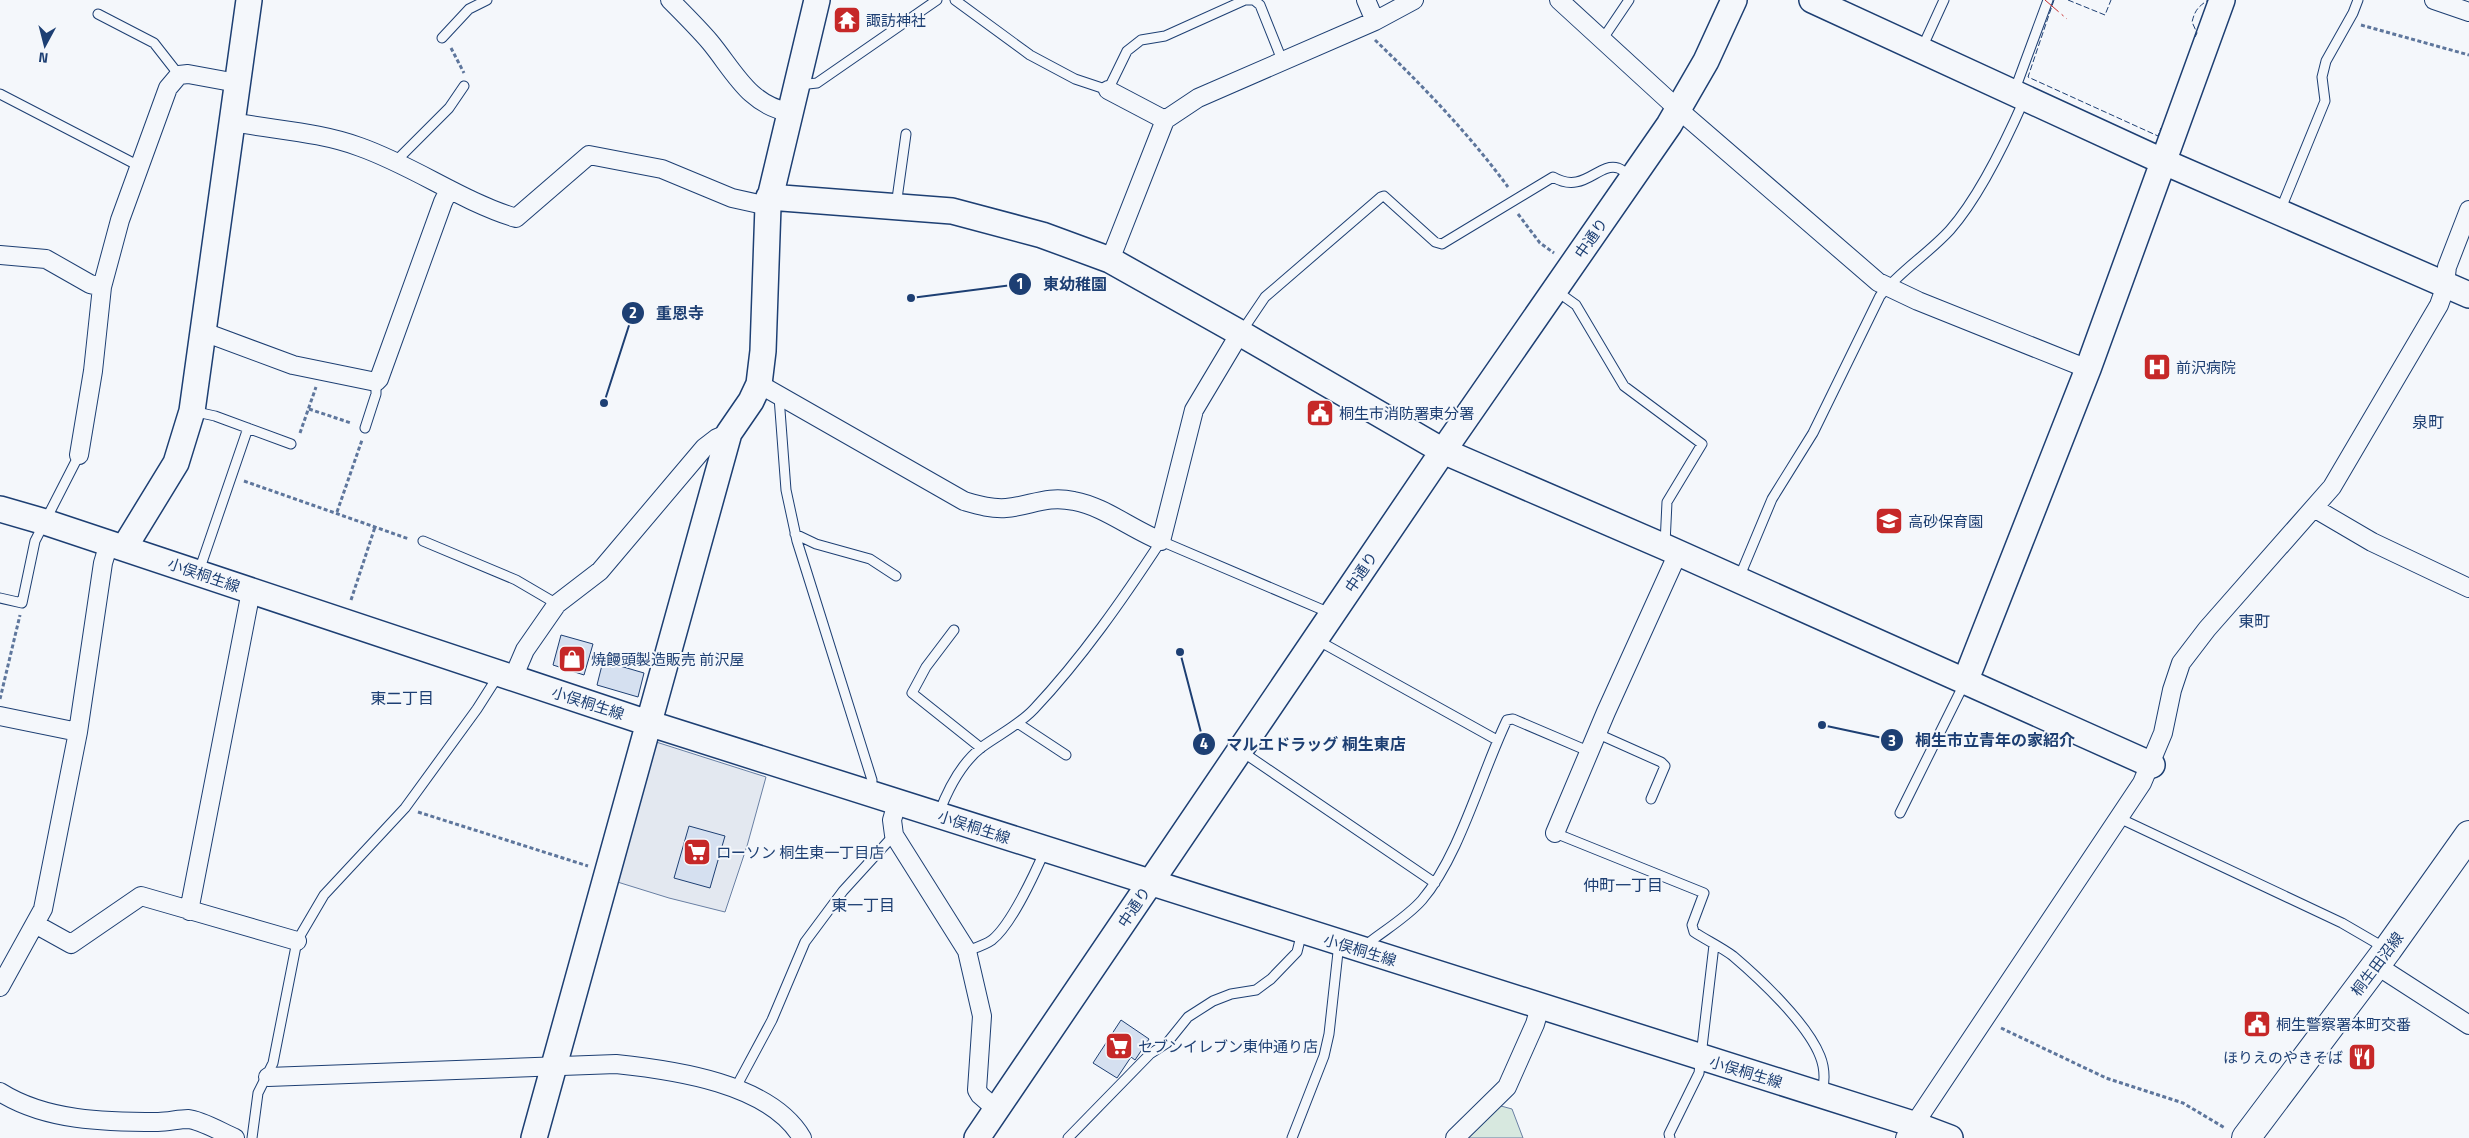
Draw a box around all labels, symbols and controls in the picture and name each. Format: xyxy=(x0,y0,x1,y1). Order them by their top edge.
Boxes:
temple icon: 諏訪神社 xyxy=(832,5,862,35)
place label: 諏訪神社 xyxy=(866,9,926,32)
north arrow xyxy=(20,20,70,70)
text: N xyxy=(37,47,49,69)
street label: 中通り xyxy=(1569,213,1613,263)
callout: 東幼稚園 xyxy=(1008,268,1117,299)
text: 1 xyxy=(1016,272,1024,295)
text: 東幼稚園 xyxy=(1043,272,1107,296)
callout: 重恩寺 xyxy=(621,297,714,328)
text: 2 xyxy=(629,301,637,324)
text: 重恩寺 xyxy=(656,301,704,325)
hospital icon: 前沢病院 xyxy=(2142,352,2172,382)
place label: 前沢病院 xyxy=(2176,356,2236,379)
public building icon: 桐生市消防署東分署 xyxy=(1305,398,1335,428)
place label: 桐生市消防署東分署 xyxy=(1339,402,1474,425)
district label: 泉町 xyxy=(2412,410,2444,434)
school or university icon: 高砂保育園 xyxy=(1874,506,1904,536)
place label: 高砂保育園 xyxy=(1908,510,1983,533)
street label: 中通り xyxy=(1339,547,1383,597)
street label: 小俣桐生線 xyxy=(165,552,243,598)
district label: 東町 xyxy=(2238,609,2270,633)
shop icon: 焼饅頭製造販売 前沢屋 xyxy=(557,644,587,674)
place label: 焼饅頭製造販売 前沢屋 xyxy=(591,648,744,671)
street label: 小俣桐生線 xyxy=(549,680,627,726)
district label: 東二丁目 xyxy=(370,686,434,710)
callout: 桐生市立青年の家紹介 xyxy=(1880,725,2085,756)
text: 桐生市立青年の家紹介 xyxy=(1915,728,2075,752)
callout: マルエドラッグ 桐生東店 xyxy=(1191,729,1416,760)
text: 3 xyxy=(1888,729,1896,752)
text: 4 xyxy=(1200,732,1208,755)
text: マルエドラッグ 桐生東店 xyxy=(1226,732,1406,756)
street label: 小俣桐生線 xyxy=(935,804,1013,850)
supermarket icon: ローソン 桐生東一丁目店 xyxy=(682,837,712,867)
place label: ローソン 桐生東一丁目店 xyxy=(716,841,884,864)
district label: 仲町一丁目 xyxy=(1583,873,1663,897)
street label: 中通り xyxy=(1112,882,1156,932)
district label: 東一丁目 xyxy=(831,893,895,917)
street label: 桐生田沼線 xyxy=(2345,927,2409,1001)
street label: 小俣桐生線 xyxy=(1321,928,1399,972)
public building icon: 桐生警察署本町交番 xyxy=(2242,1009,2272,1039)
place label: 桐生警察署本町交番 xyxy=(2276,1013,2411,1036)
supermarket icon: セブンイレブン東仲通り店 xyxy=(1104,1031,1134,1061)
place label: セブンイレブン東仲通り店 xyxy=(1138,1035,1318,1058)
restaurant icon: ほりえのやきそば xyxy=(2347,1042,2377,1072)
place label: ほりえのやきそば xyxy=(2223,1046,2343,1069)
street label: 小俣桐生線 xyxy=(1707,1050,1785,1094)

